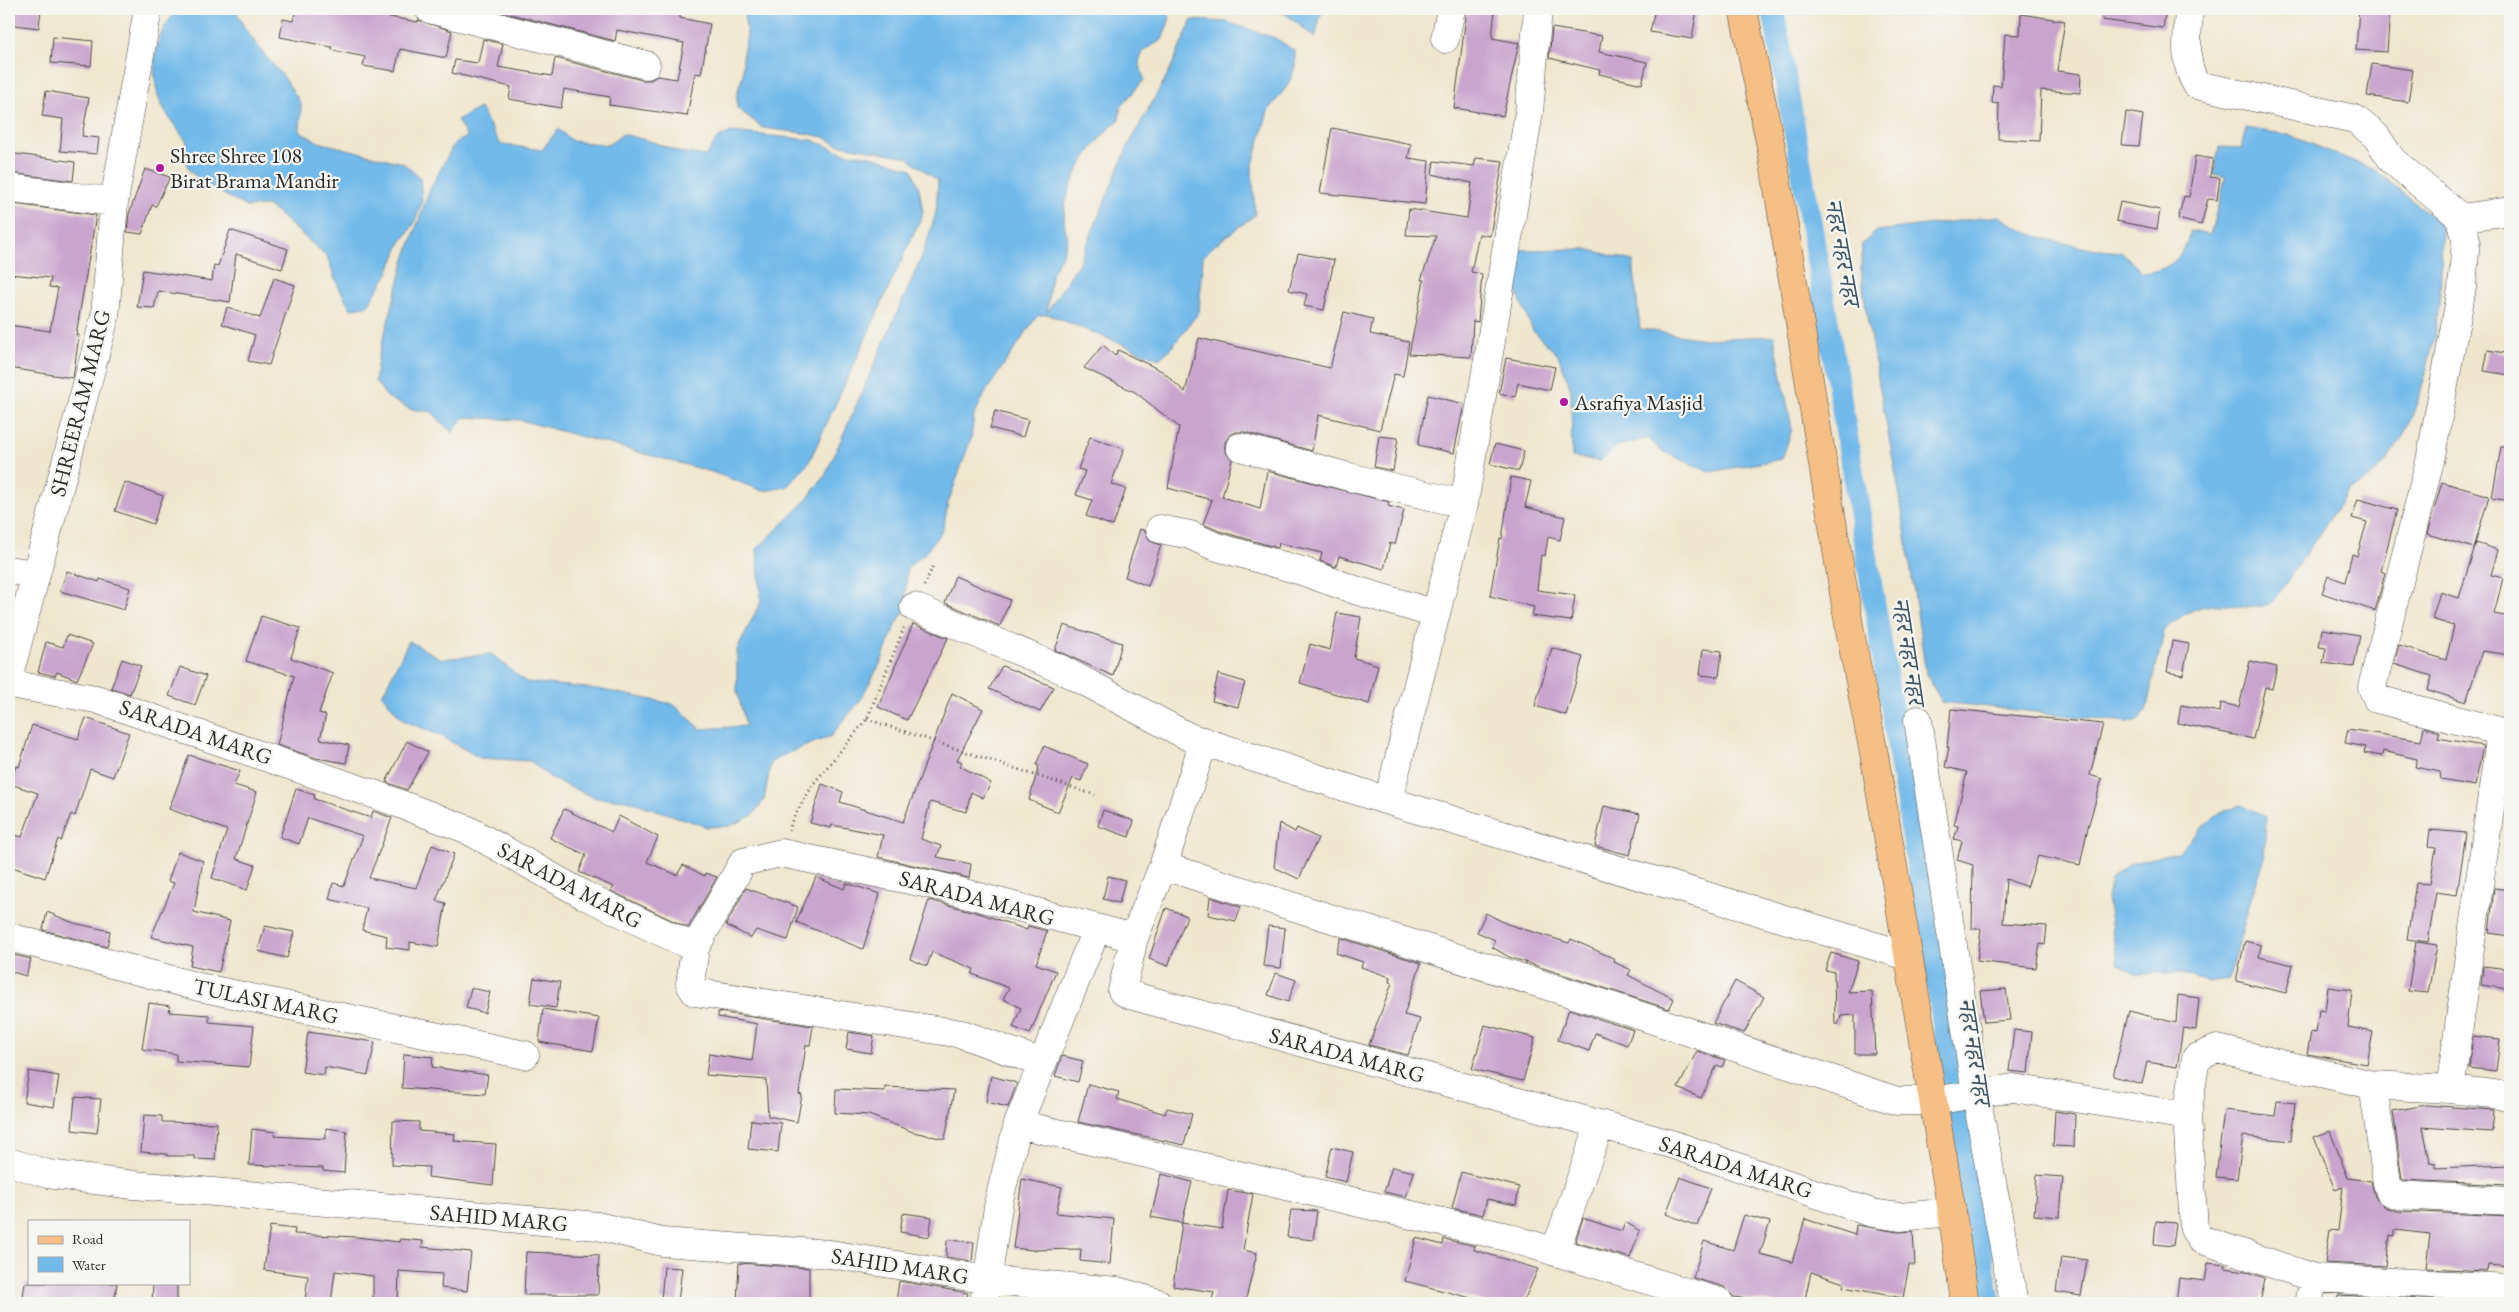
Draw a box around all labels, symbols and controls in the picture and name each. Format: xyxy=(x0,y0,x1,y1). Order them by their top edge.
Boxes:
place label: Shree Shree 108 Birat Brama Mandir xyxy=(170,141,339,195)
marker: Shree Shree 108 Birat Brama Mandir xyxy=(154,162,166,174)
water label: नहर नहर नहर xyxy=(1818,196,1868,313)
street label: SHREERAM MARG xyxy=(43,307,117,499)
place label: Asrafiya Masjid xyxy=(1573,388,1704,417)
marker: Asrafiya Masjid xyxy=(1558,396,1570,408)
water label: नहर नहर नहर xyxy=(1885,596,1933,711)
street label: SARADA MARG xyxy=(116,692,276,772)
street label: SARADA MARG xyxy=(493,835,647,935)
street label: SARADA MARG xyxy=(896,863,1058,933)
street label: TULASI MARG xyxy=(191,971,341,1031)
water label: नहर नहर नहर xyxy=(1951,996,1999,1111)
street label: SARADA MARG xyxy=(1266,1020,1428,1090)
street label: SARADA MARG xyxy=(1656,1129,1816,1205)
street label: SAHID MARG xyxy=(429,1198,569,1238)
legend xyxy=(28,1220,190,1284)
text: Road xyxy=(72,1229,104,1248)
street label: SAHID MARG xyxy=(829,1241,971,1291)
text: Water xyxy=(72,1255,106,1274)

